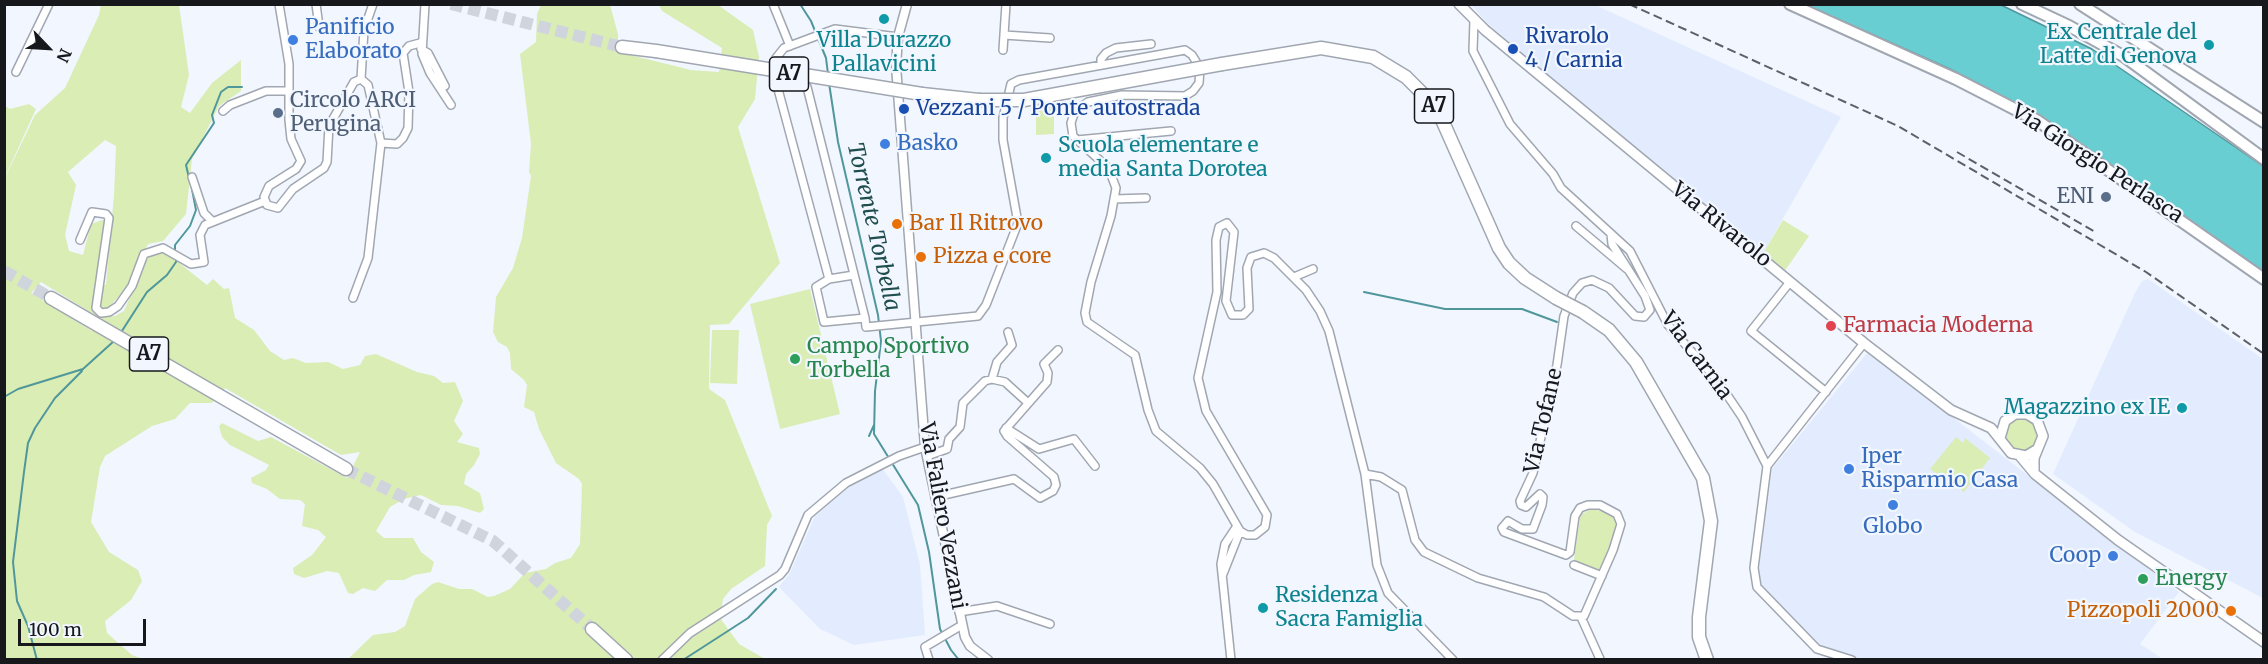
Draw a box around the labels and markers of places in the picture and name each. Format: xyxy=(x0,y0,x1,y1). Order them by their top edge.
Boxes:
marker: Villa Durazzo Pallavicini xyxy=(877,12,891,26)
place label: Panificio Elaborato xyxy=(305,15,402,65)
place label: Ex Centrale del Latte di Genova xyxy=(2040,20,2197,70)
place label: Rivarolo 4 / Carnia xyxy=(1525,24,1623,74)
place label: Villa Durazzo Pallavicini xyxy=(817,28,951,78)
marker: Panificio Elaborato xyxy=(286,33,300,47)
marker: Ex Centrale del Latte di Genova xyxy=(2202,38,2216,52)
marker: Rivarolo 4 / Carnia xyxy=(1506,42,1520,56)
place label: Circolo ARCI Perugina xyxy=(290,88,416,138)
place label: Vezzani 5 / Ponte autostrada xyxy=(916,96,1201,122)
marker: Vezzani 5 / Ponte autostrada xyxy=(897,102,911,116)
marker: Circolo ARCI Perugina xyxy=(271,106,285,120)
place label: Basko xyxy=(897,131,958,157)
place label: Scuola elementare e media Santa Dorotea xyxy=(1058,133,1268,183)
marker: Basko xyxy=(878,137,892,151)
marker: Scuola elementare e media Santa Dorotea xyxy=(1039,151,1053,165)
place label: ENI xyxy=(2056,184,2094,210)
marker: ENI xyxy=(2099,190,2113,204)
place label: Bar Il Ritrovo xyxy=(909,211,1043,237)
marker: Bar Il Ritrovo xyxy=(890,217,904,231)
place label: Pizza e core xyxy=(933,244,1051,270)
marker: Pizza e core xyxy=(914,250,928,264)
place label: Farmacia Moderna xyxy=(1843,313,2033,339)
marker: Farmacia Moderna xyxy=(1824,319,1838,333)
place label: Campo Sportivo Torbella xyxy=(807,334,969,384)
marker: Campo Sportivo Torbella xyxy=(788,352,802,366)
place label: Magazzino ex IE xyxy=(2004,395,2170,421)
marker: Magazzino ex IE xyxy=(2175,401,2189,415)
place label: Iper Risparmio Casa xyxy=(1861,444,2018,494)
marker: Iper Risparmio Casa xyxy=(1842,462,1856,476)
marker: Globo xyxy=(1886,498,1900,512)
place label: Globo xyxy=(1863,514,1923,540)
place label: Coop xyxy=(2050,543,2101,569)
marker: Coop xyxy=(2106,549,2120,563)
place label: Energy xyxy=(2155,566,2228,592)
marker: Energy xyxy=(2136,572,2150,586)
place label: Residenza Sacra Famiglia xyxy=(1275,583,1423,633)
place label: Pizzopoli 2000 xyxy=(2067,598,2219,624)
marker: Residenza Sacra Famiglia xyxy=(1256,601,1270,615)
marker: Pizzopoli 2000 xyxy=(2224,604,2238,618)

